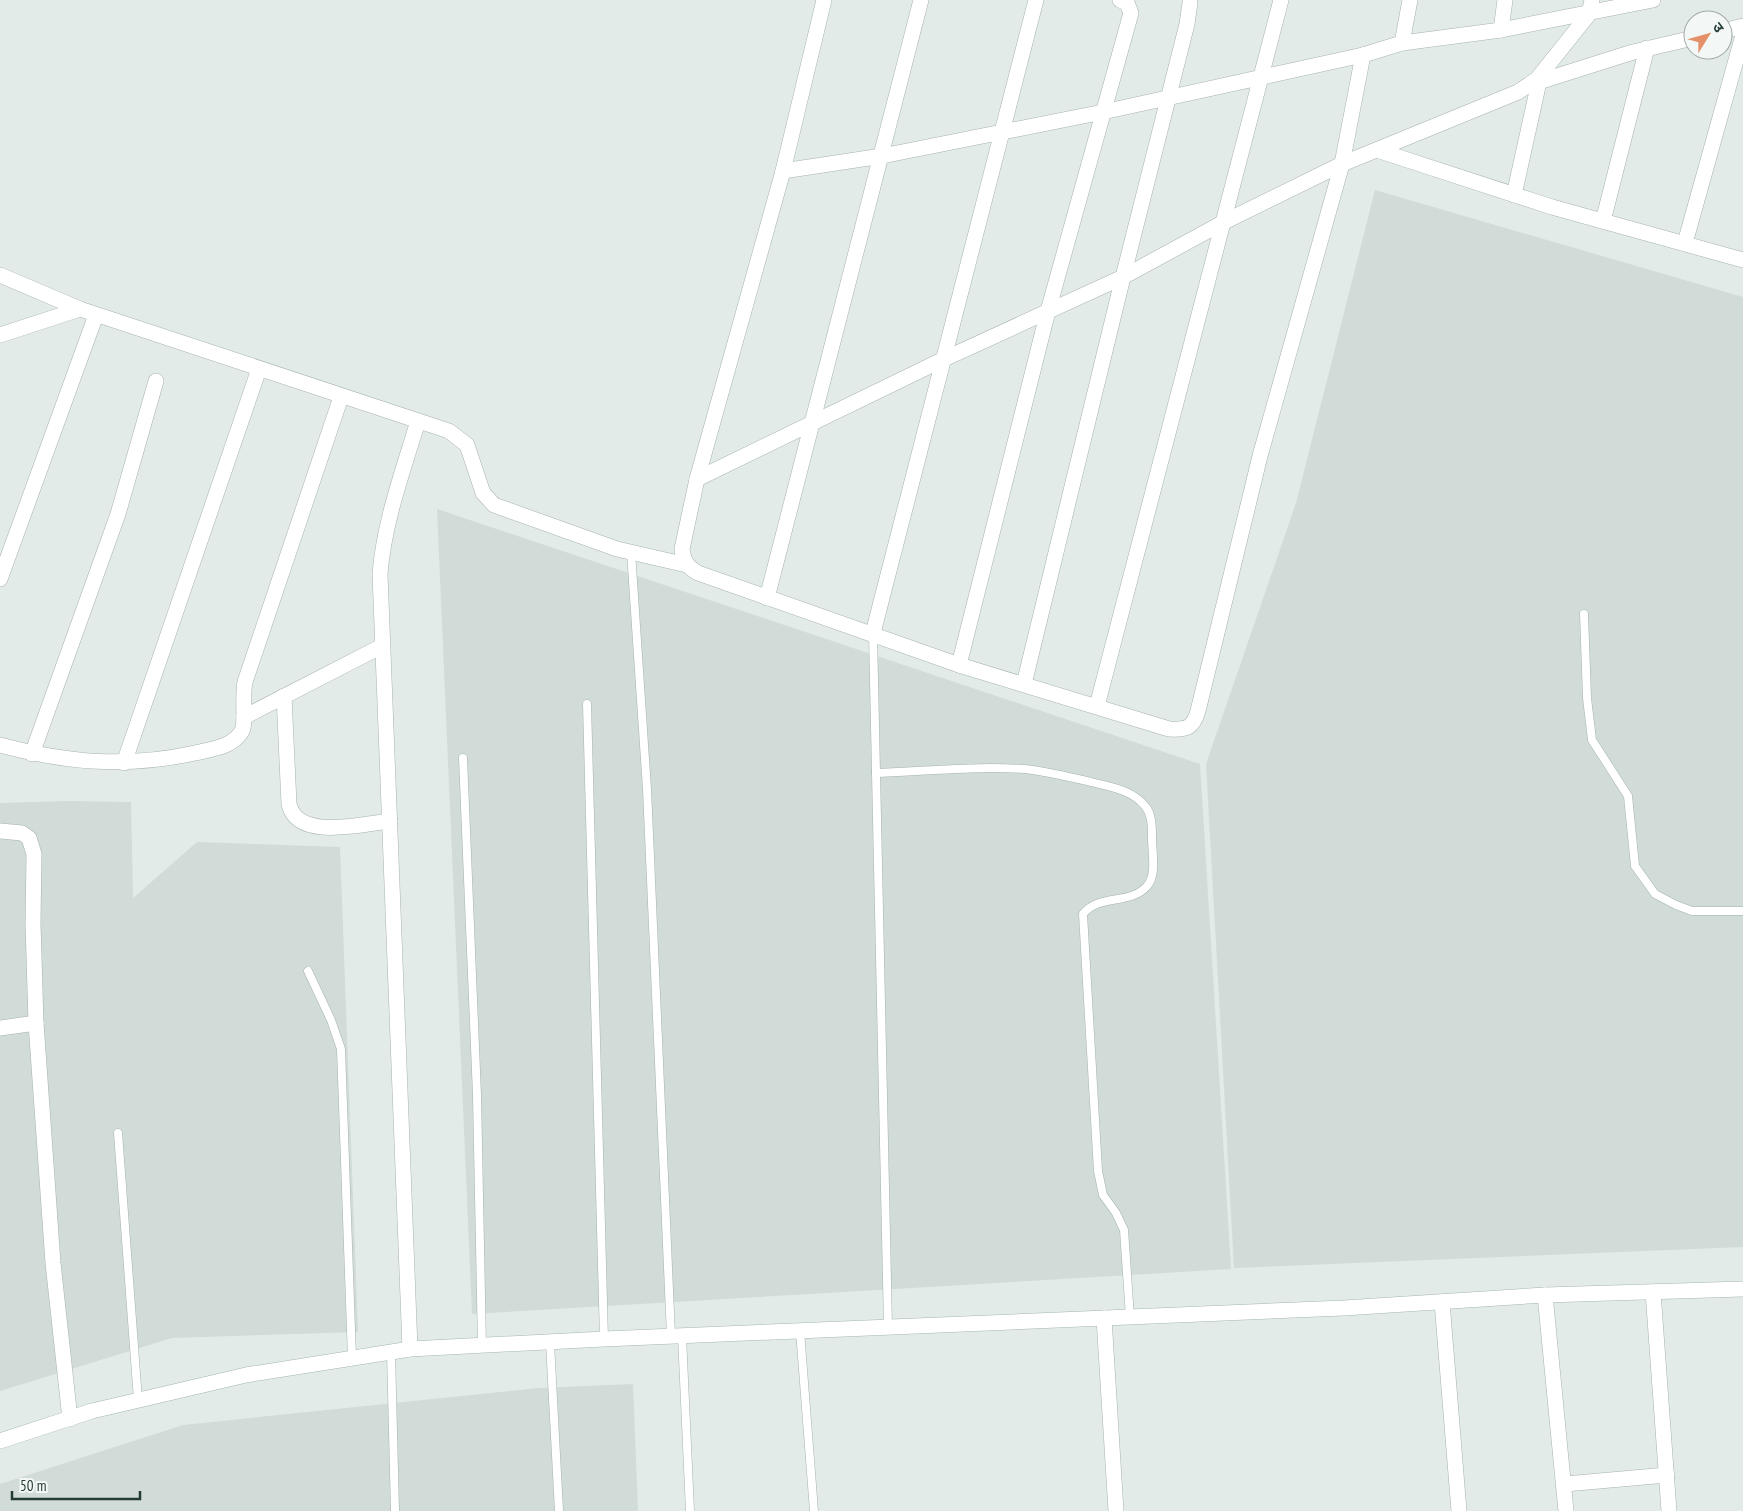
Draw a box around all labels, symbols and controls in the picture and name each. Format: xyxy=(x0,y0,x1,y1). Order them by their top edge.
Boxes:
north arrow xyxy=(1683,10,1733,60)
text: उ xyxy=(1709,18,1729,37)
scale bar xyxy=(12,1468,140,1500)
text: 50 m xyxy=(20,1476,46,1495)

